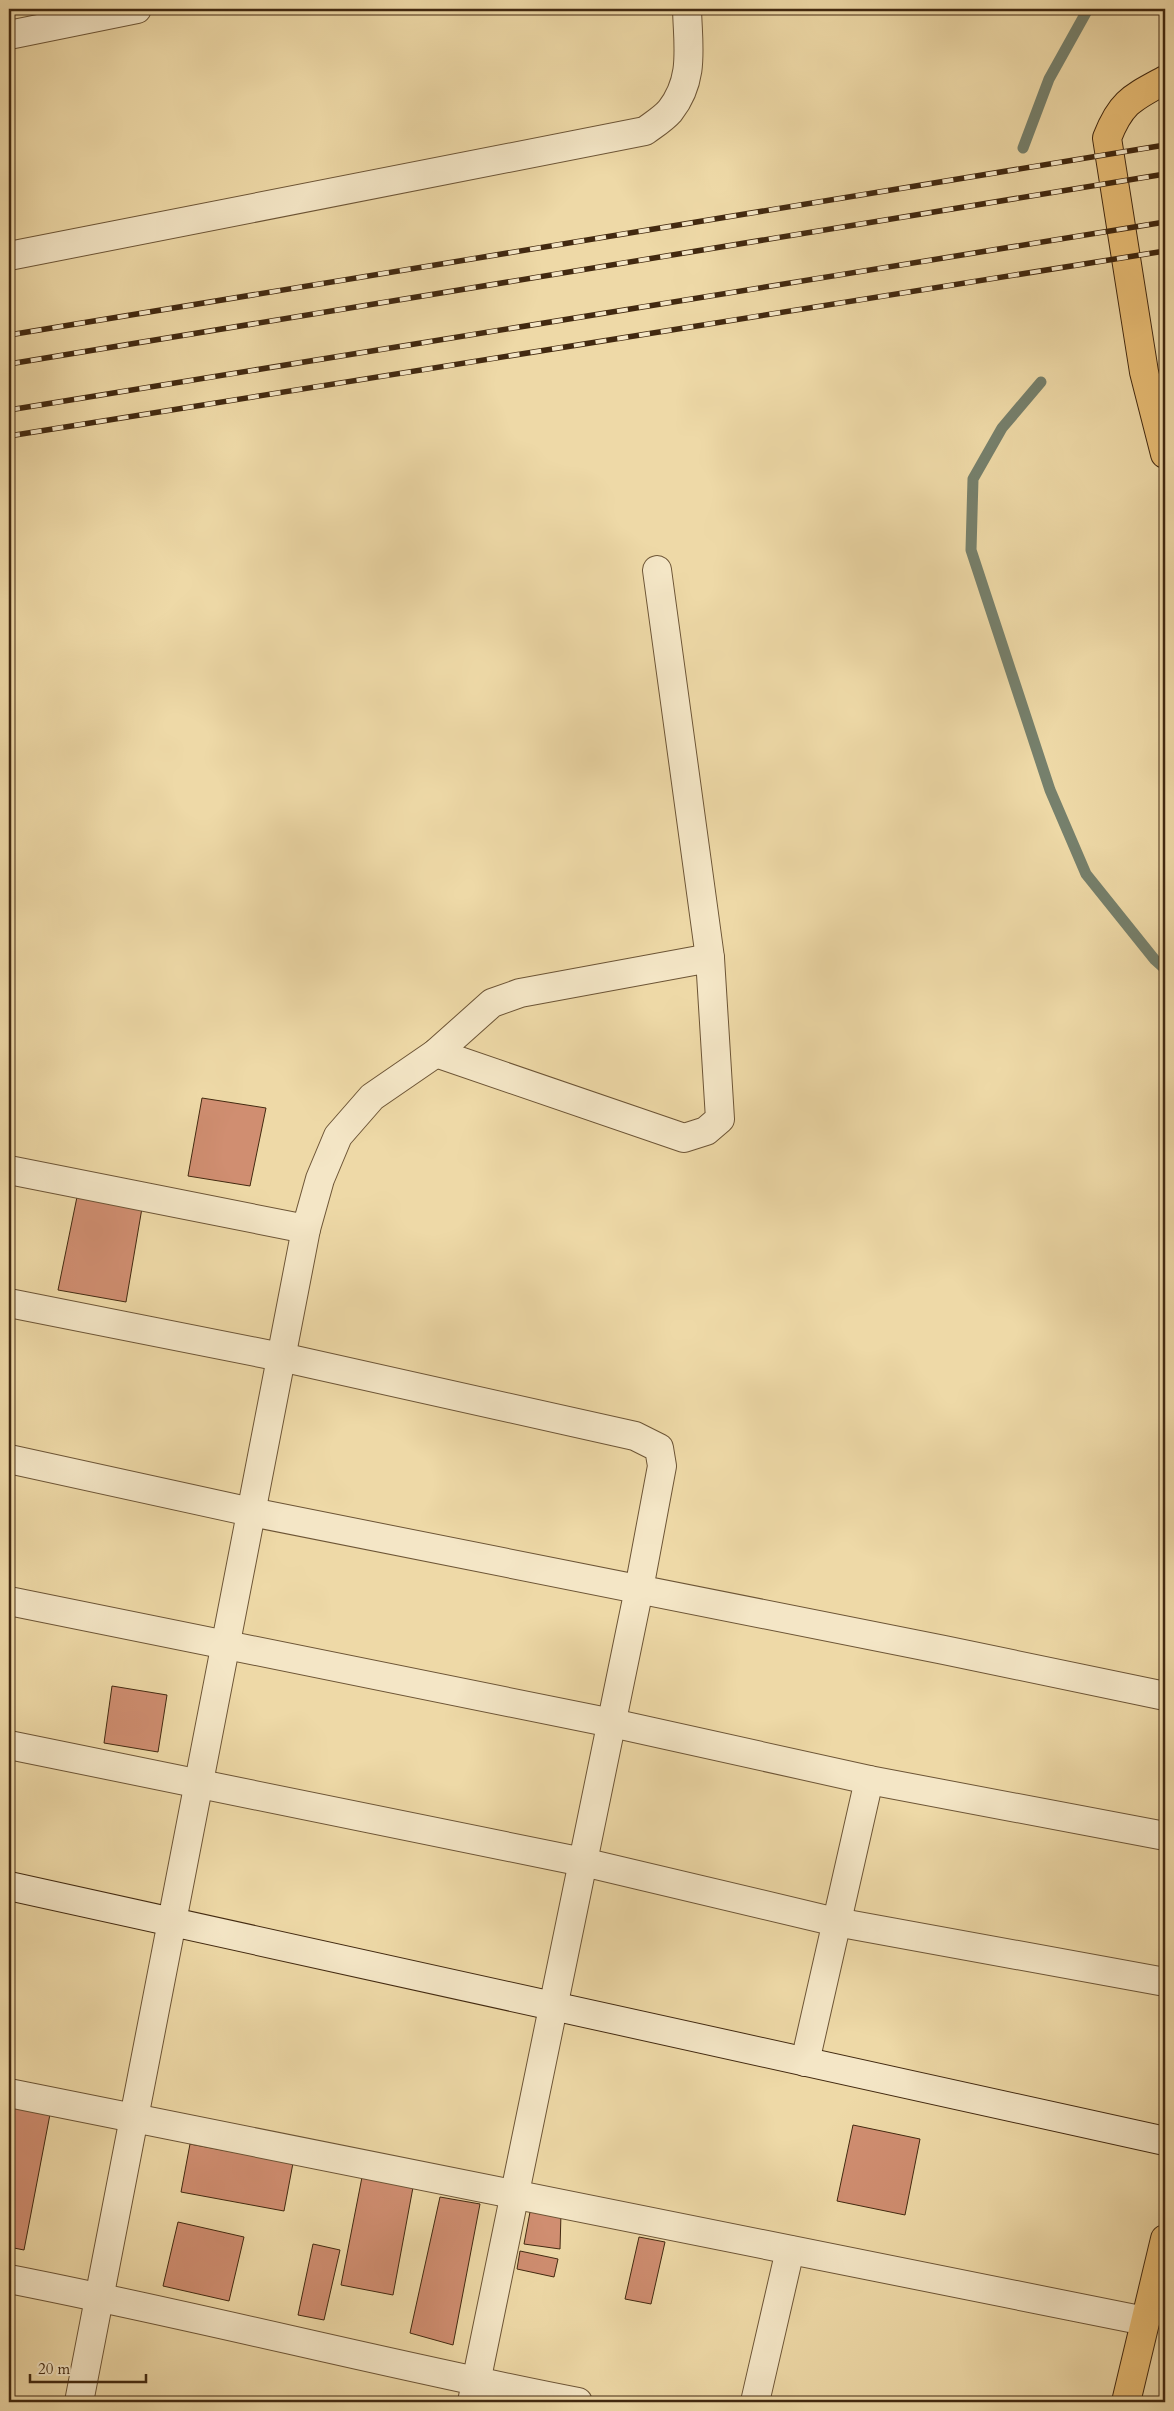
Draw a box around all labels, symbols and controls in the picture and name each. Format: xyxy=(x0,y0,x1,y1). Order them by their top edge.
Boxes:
scale bar xyxy=(30,2351,146,2383)
text: 20 m xyxy=(38,2359,70,2379)

